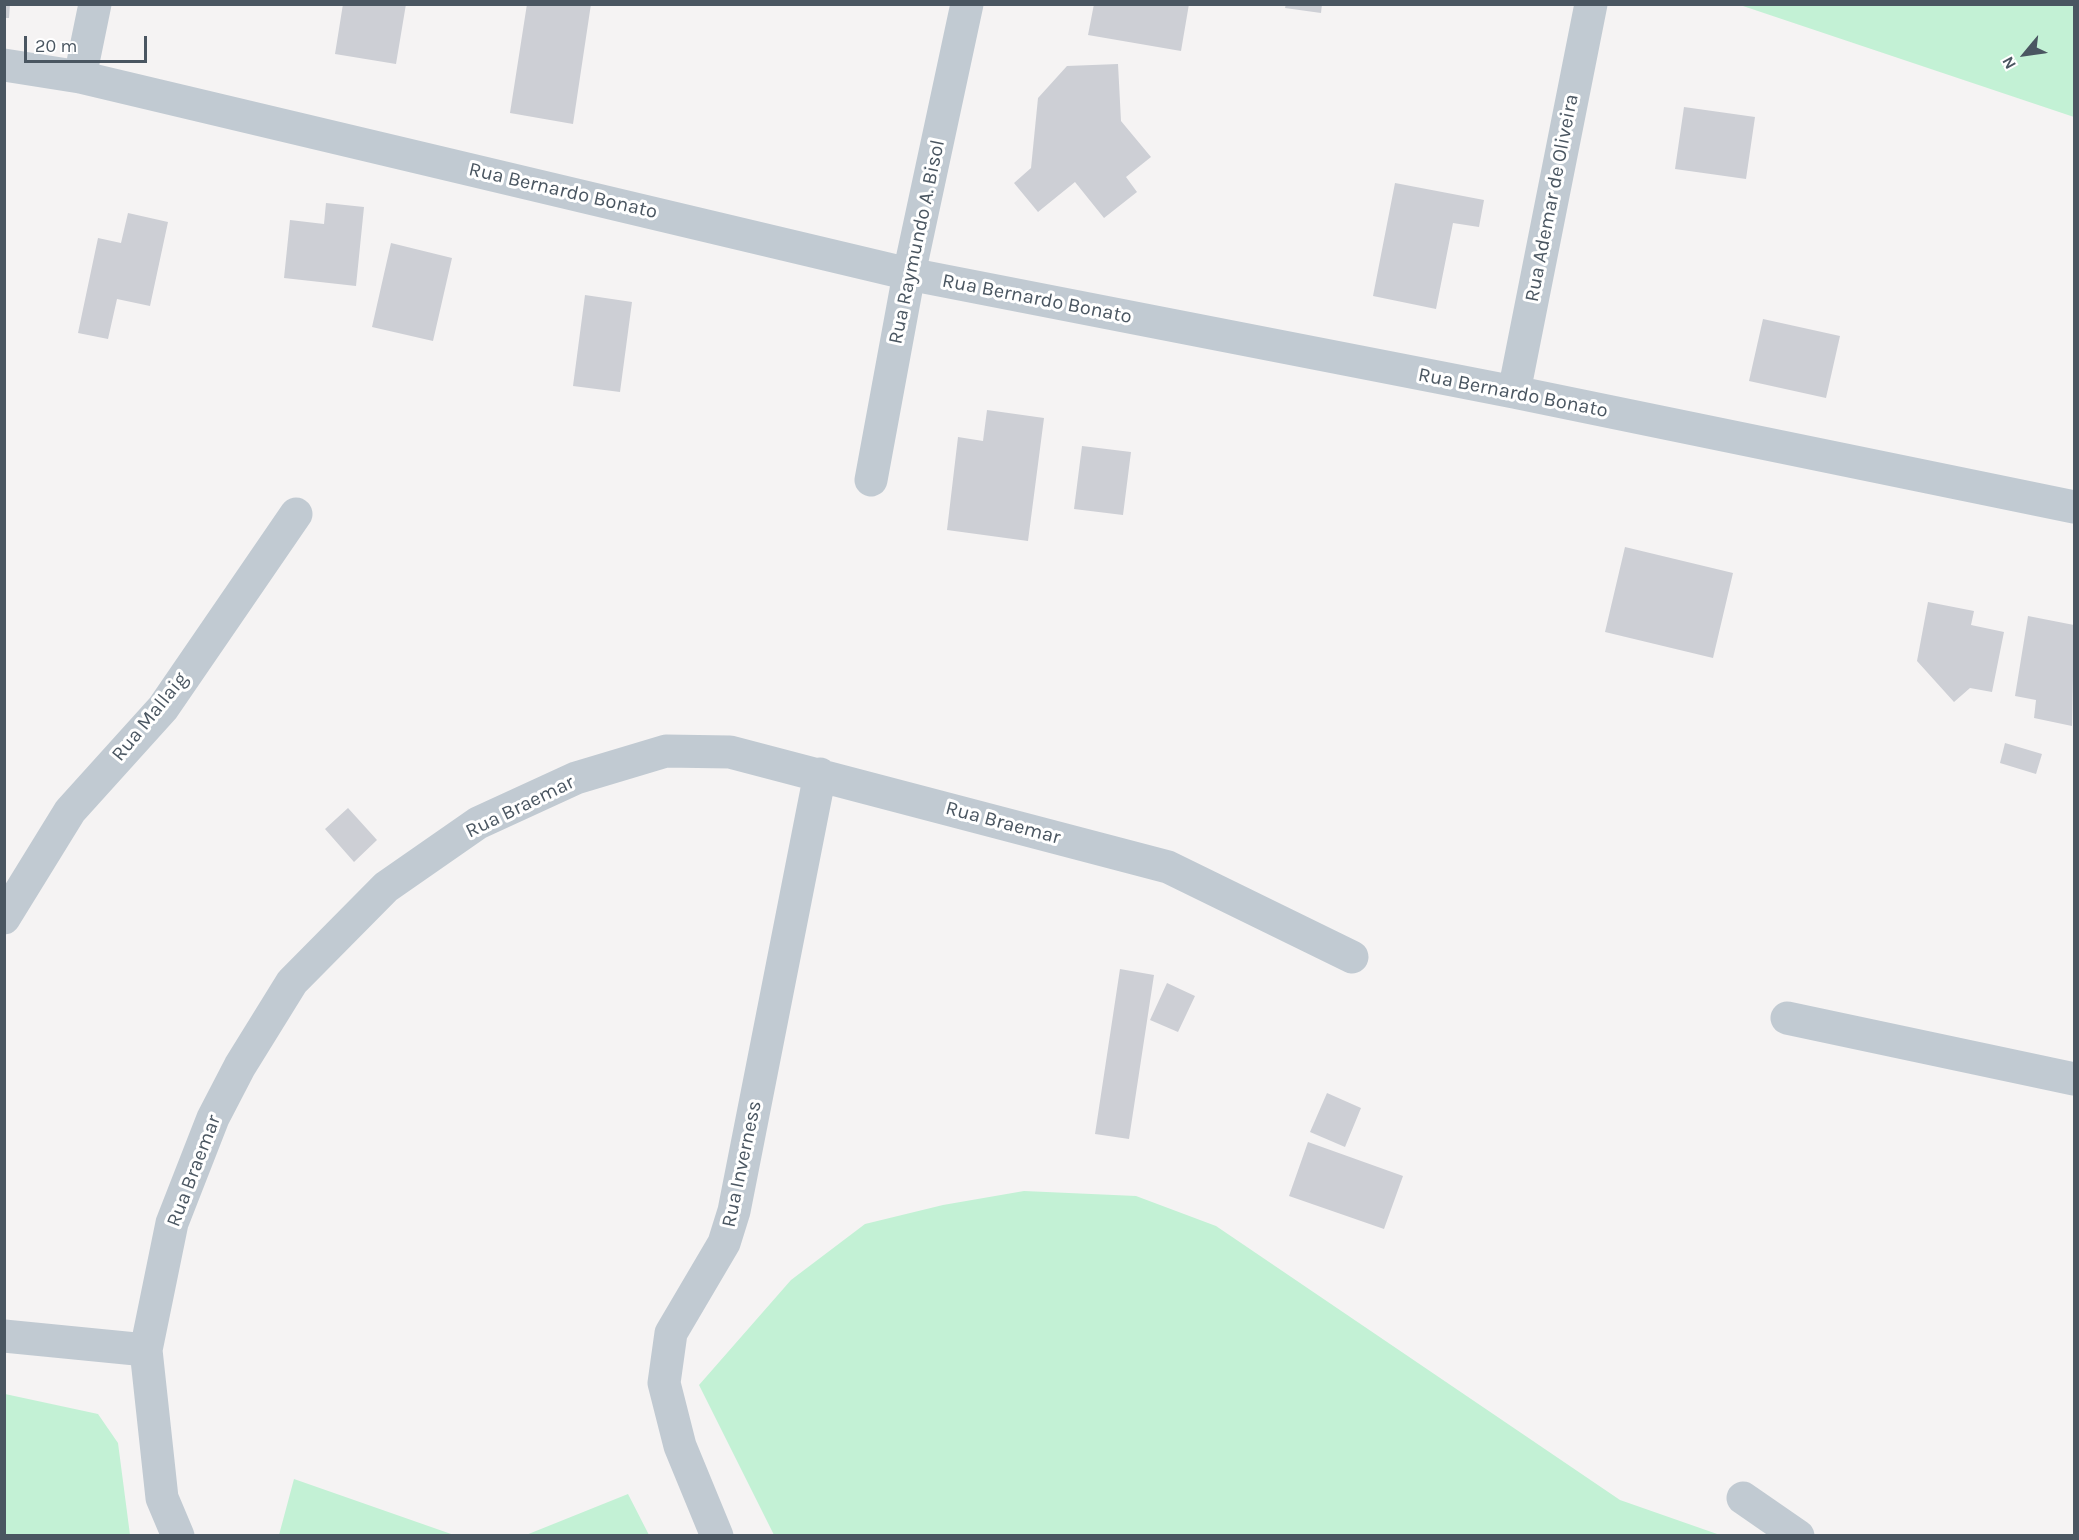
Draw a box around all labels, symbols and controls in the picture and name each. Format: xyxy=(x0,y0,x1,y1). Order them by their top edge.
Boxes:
scale bar xyxy=(27,24,150,62)
north arrow xyxy=(1995,24,2055,84)
text: 20 m xyxy=(35,35,77,57)
text: N xyxy=(1998,53,2020,73)
street label: Rua Ademar de Oliveira xyxy=(1520,92,1584,304)
street label: Rua Raymundo A. Bisol xyxy=(884,138,950,346)
street label: Rua Bernardo Bonato xyxy=(466,158,660,224)
street label: Rua Bernardo Bonato xyxy=(940,269,1134,329)
street label: Rua Bernardo Bonato xyxy=(1416,363,1610,423)
street label: Rua Mallaig xyxy=(107,668,193,766)
street label: Rua Braemar xyxy=(462,770,578,844)
street label: Rua Braemar xyxy=(943,796,1063,850)
street label: Rua Inverness xyxy=(717,1099,767,1229)
street label: Rua Braemar xyxy=(162,1112,226,1230)

